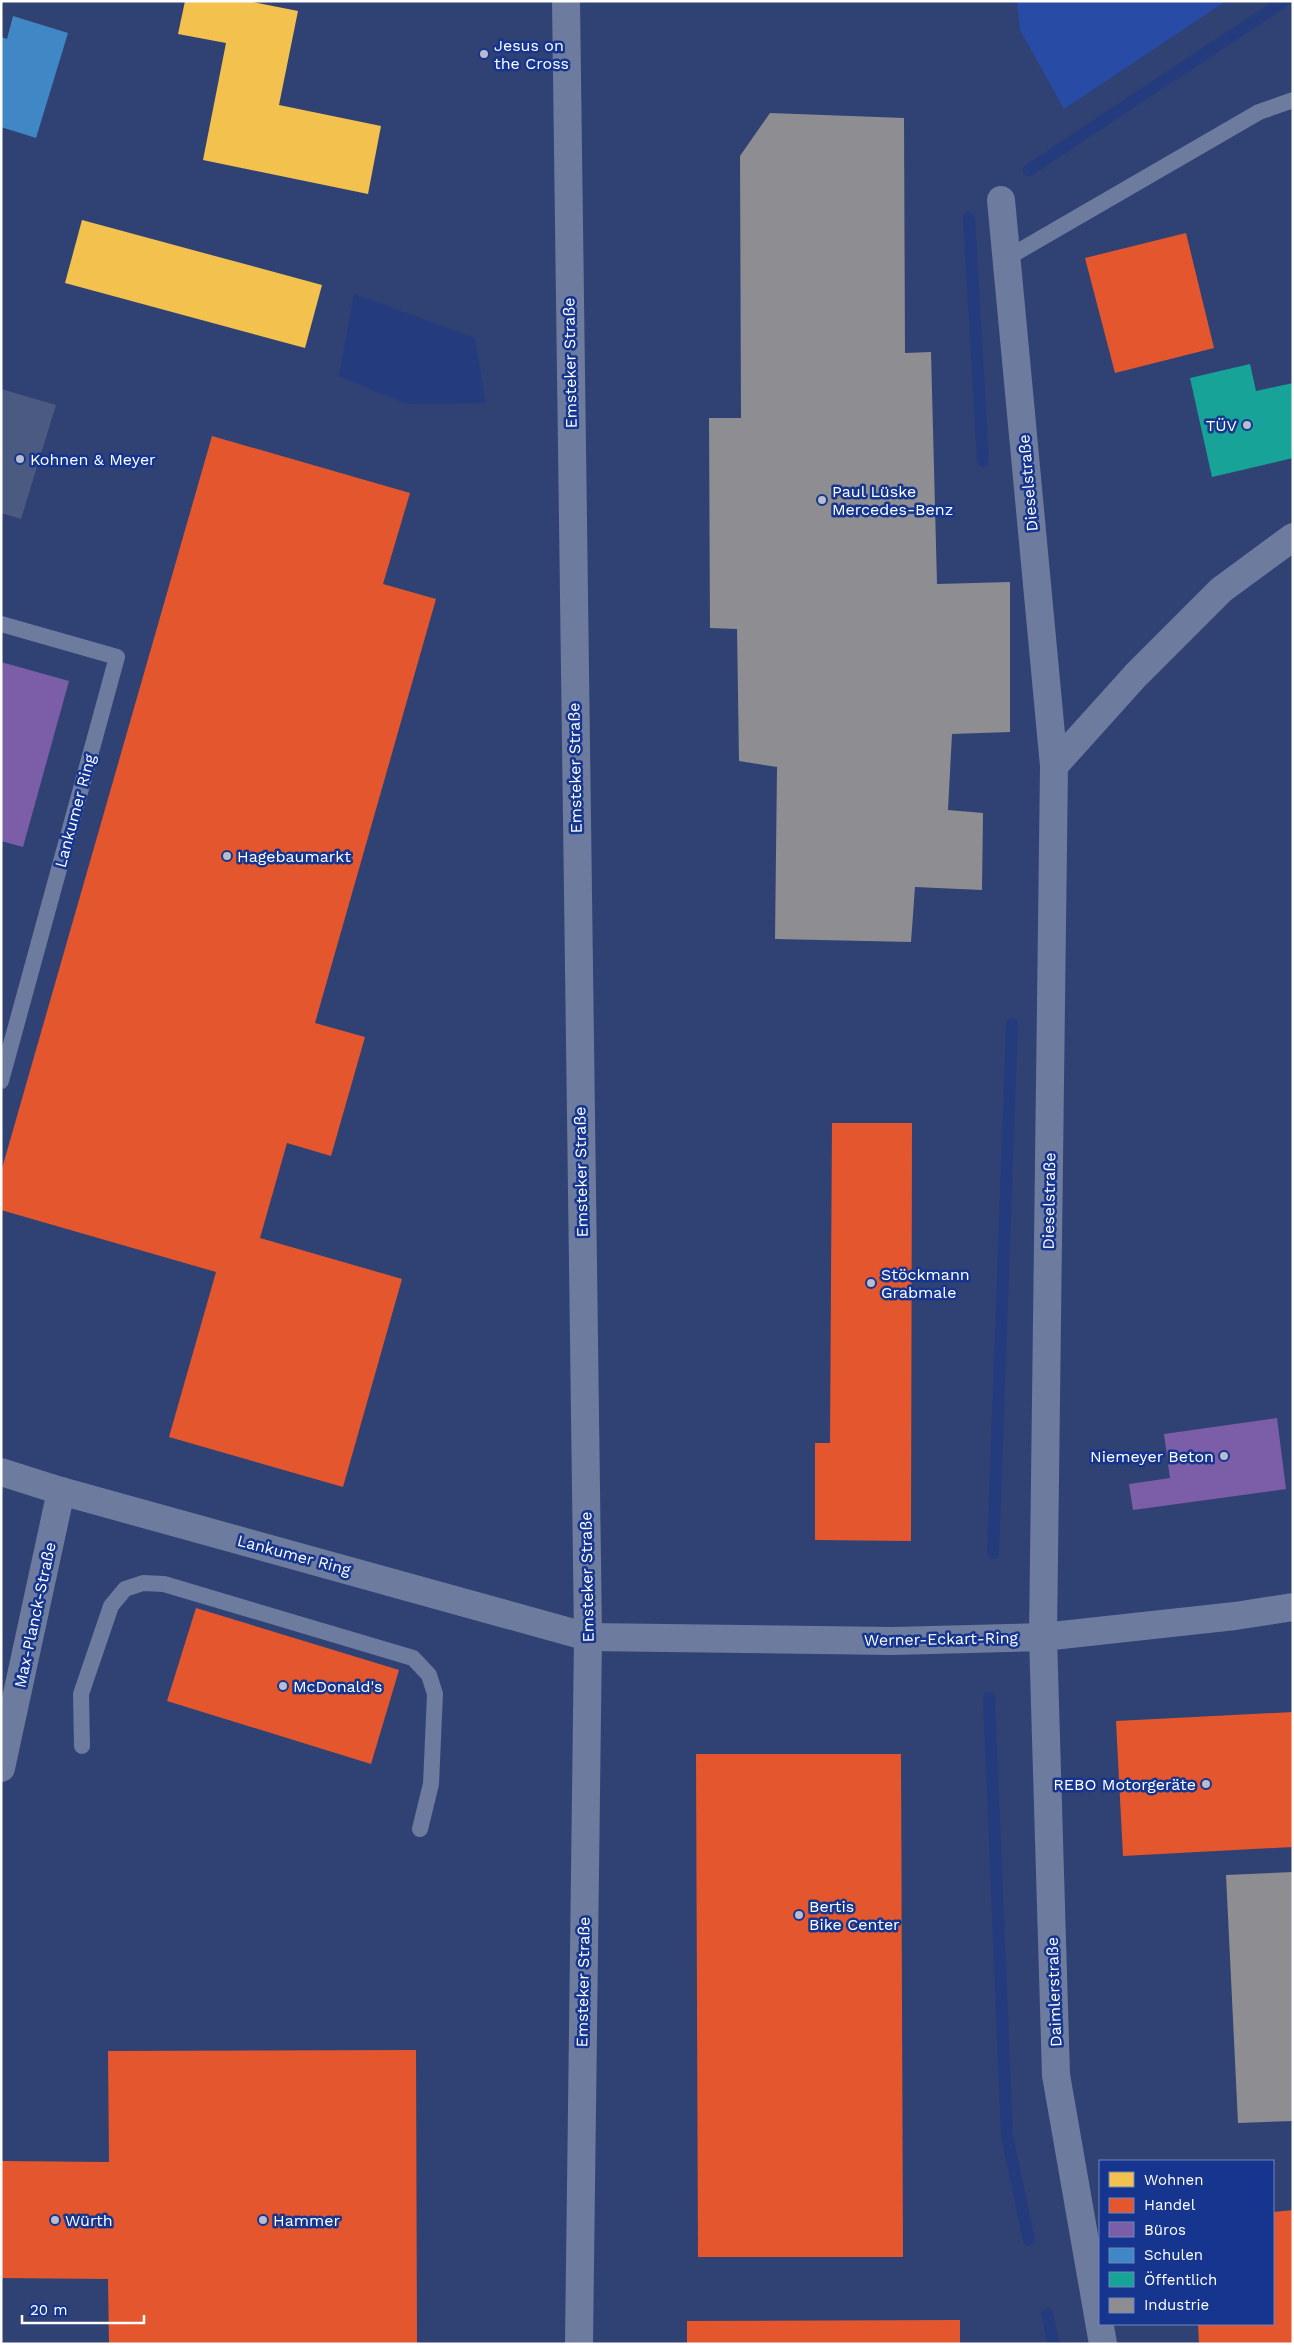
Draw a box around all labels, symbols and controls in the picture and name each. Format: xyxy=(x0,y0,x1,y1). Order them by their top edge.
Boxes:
place label: Jesus on the Cross xyxy=(494,36,569,73)
marker: Jesus on the Cross xyxy=(478,48,490,60)
street label: Emsteker Straße xyxy=(559,297,581,429)
place label: TÜV xyxy=(1206,416,1237,435)
marker: TÜV xyxy=(1241,419,1253,431)
street label: Dieselstraße xyxy=(1014,434,1042,532)
place label: Kohnen & Meyer xyxy=(30,450,156,469)
marker: Kohnen & Meyer xyxy=(14,453,26,465)
place label: Paul Lüske Mercedes-Benz xyxy=(832,482,953,519)
marker: Paul Lüske Mercedes-Benz xyxy=(816,494,828,506)
street label: Emsteker Straße xyxy=(564,702,586,834)
street label: Lankumer Ring xyxy=(51,752,99,870)
place label: Hagebaumarkt xyxy=(237,847,351,866)
marker: Hagebaumarkt xyxy=(221,850,233,862)
street label: Emsteker Straße xyxy=(570,1106,592,1238)
street label: Dieselstraße xyxy=(1039,1152,1059,1250)
place label: Stöckmann Grabmale xyxy=(881,1265,970,1302)
marker: Stöckmann Grabmale xyxy=(865,1277,877,1289)
place label: Niemeyer Beton xyxy=(1090,1447,1214,1466)
marker: Niemeyer Beton xyxy=(1218,1450,1230,1462)
street label: Emsteker Straße xyxy=(576,1511,598,1643)
street label: Lankumer Ring xyxy=(235,1531,353,1579)
street label: Max-Planck-Straße xyxy=(10,1540,60,1690)
street label: Werner-Eckart-Ring xyxy=(864,1628,1019,1650)
place label: McDonald's xyxy=(293,1677,383,1696)
marker: McDonald's xyxy=(277,1680,289,1692)
place label: REBO Motorgeräte xyxy=(1053,1775,1196,1794)
marker: REBO Motorgeräte xyxy=(1200,1778,1212,1790)
place label: Bertis Bike Center xyxy=(809,1897,900,1934)
marker: Bertis Bike Center xyxy=(793,1909,805,1921)
street label: Emsteker Straße xyxy=(572,1916,594,2048)
street label: Daimlerstraße xyxy=(1043,1937,1065,2047)
legend xyxy=(1099,2160,1274,2325)
text: Wohnen xyxy=(1144,2171,1203,2189)
text: Handel xyxy=(1144,2196,1196,2214)
place label: Würth xyxy=(65,2211,113,2230)
place label: Hammer xyxy=(273,2211,340,2230)
marker: Würth xyxy=(49,2214,61,2226)
marker: Hammer xyxy=(257,2214,269,2226)
text: Büros xyxy=(1144,2221,1186,2239)
text: Schulen xyxy=(1144,2246,1203,2264)
text: Öffentlich xyxy=(1144,2271,1217,2289)
scale bar xyxy=(22,2292,145,2324)
text: Industrie xyxy=(1144,2296,1209,2314)
text: 20 m xyxy=(30,2301,68,2319)

